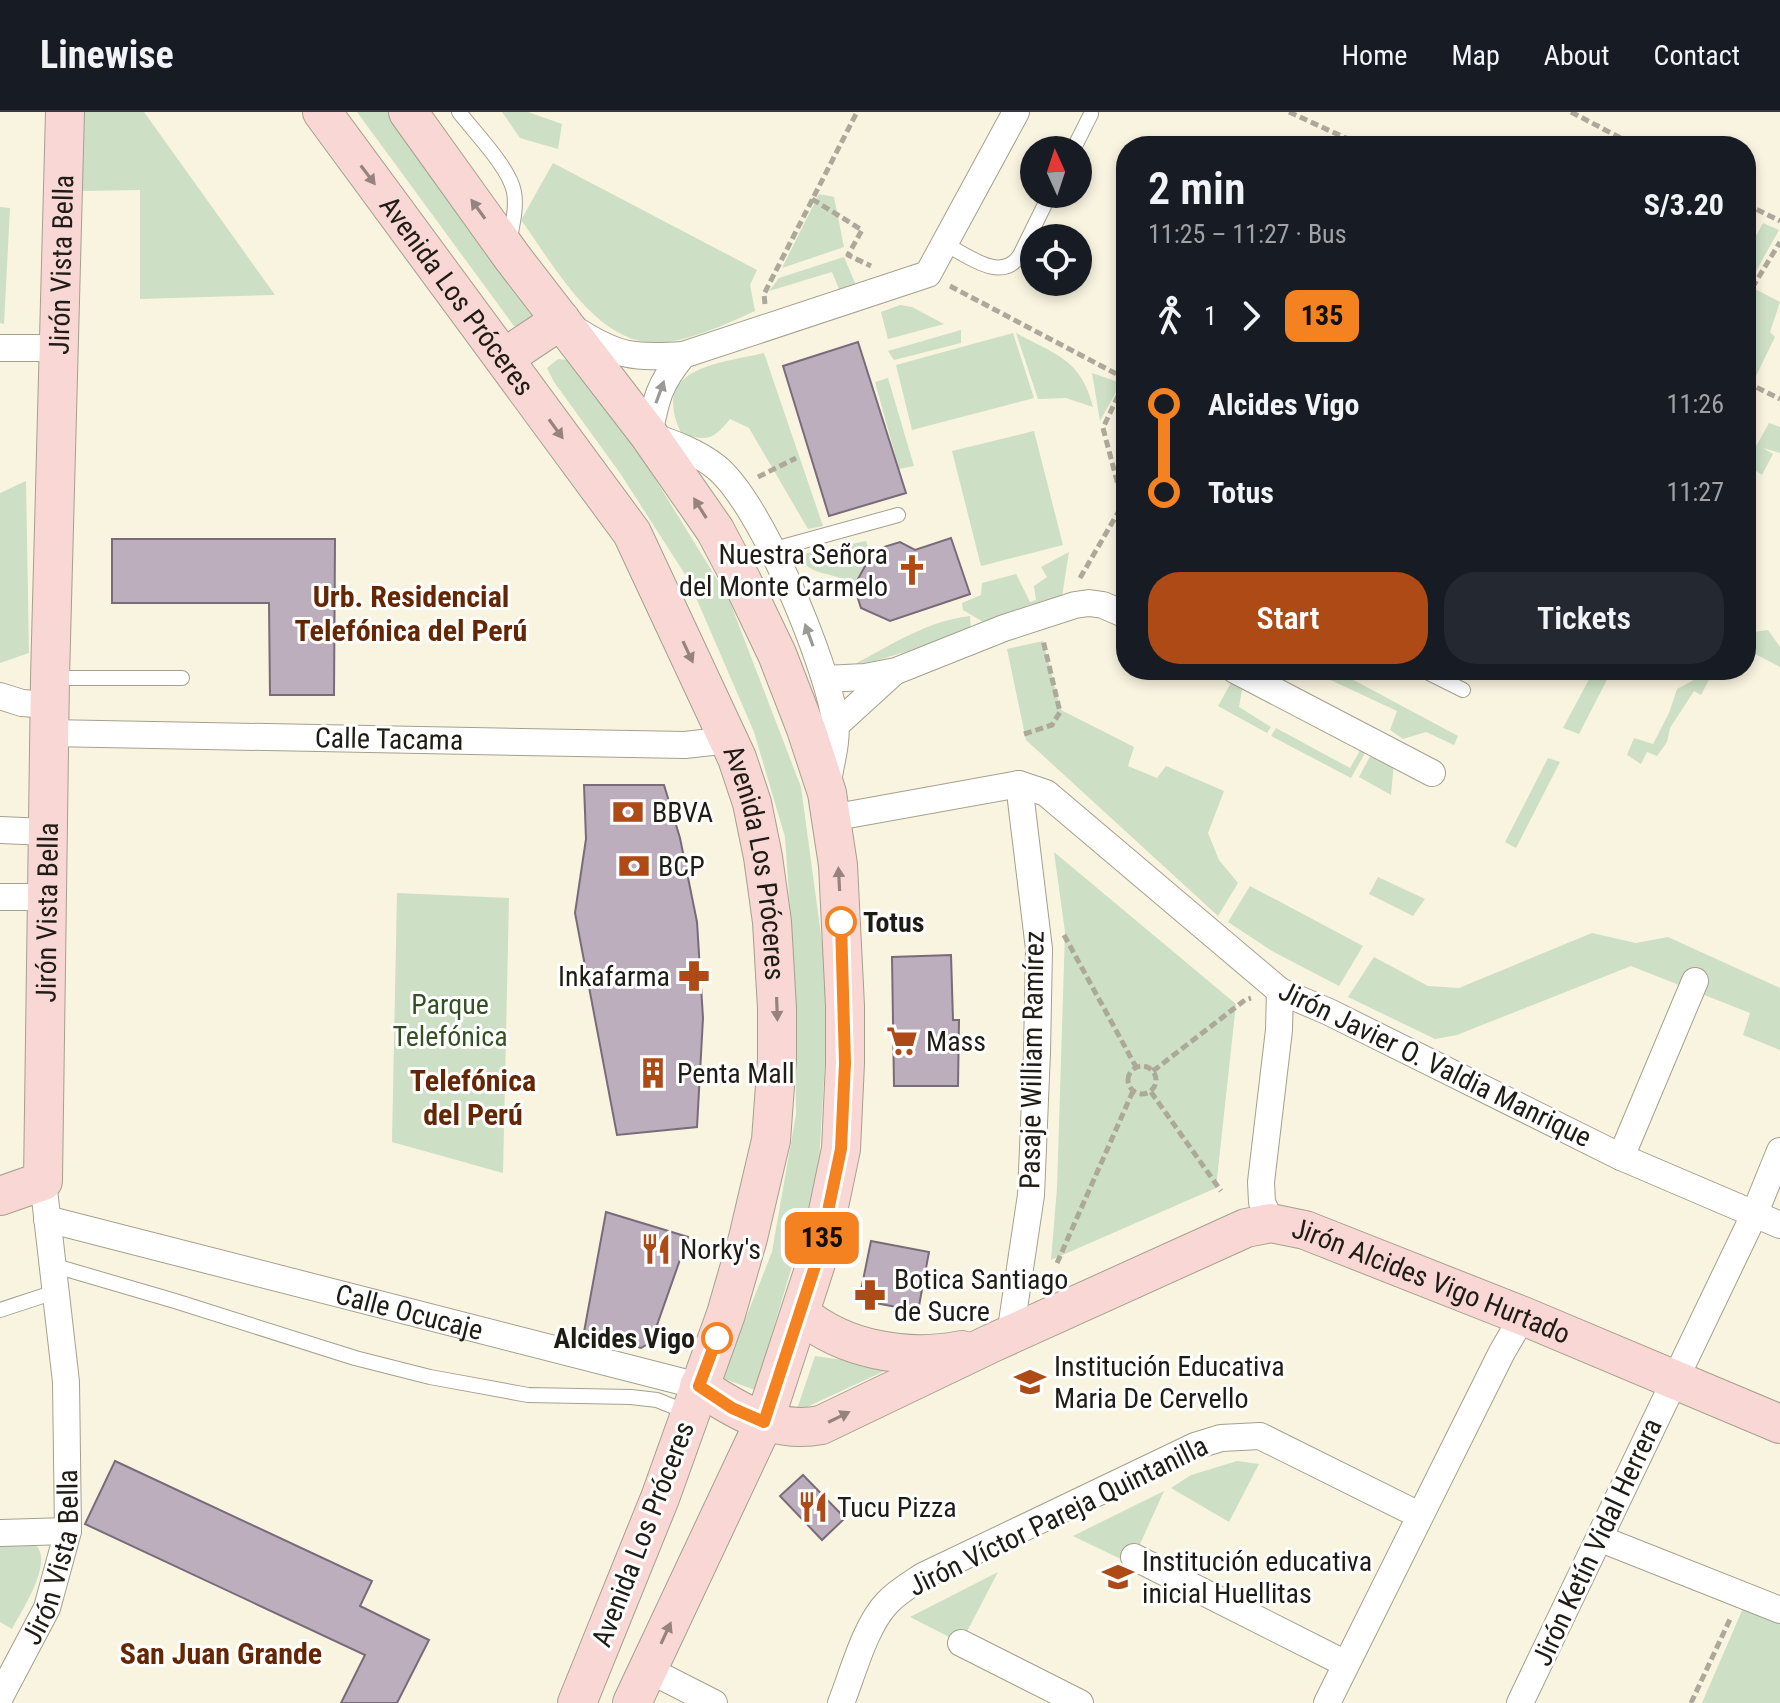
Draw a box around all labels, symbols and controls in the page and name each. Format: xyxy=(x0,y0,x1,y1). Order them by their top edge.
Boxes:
text: Linewise xyxy=(40,33,174,77)
text: Home xyxy=(1342,39,1407,72)
text: Map xyxy=(1451,39,1500,72)
text: About xyxy=(1544,39,1610,72)
text: Contact xyxy=(1654,39,1740,72)
north arrow xyxy=(1020,136,1092,208)
map controls xyxy=(1020,136,1092,296)
text: 2 min xyxy=(1148,163,1245,215)
one-way arrow xyxy=(360,164,376,185)
street label: Jirón Vista Bella xyxy=(42,174,80,355)
text: S/3.20 xyxy=(1644,187,1724,222)
street label: Avenida Los Próceres xyxy=(373,190,541,402)
one-way arrow xyxy=(471,199,486,220)
text: 11:25 – 11:27 · Bus xyxy=(1148,219,1347,249)
button: locate xyxy=(1020,224,1092,296)
icon: walk xyxy=(1148,294,1192,338)
icon: forward xyxy=(1229,294,1273,338)
text: 135 xyxy=(1301,299,1343,332)
text: 1 xyxy=(1204,301,1217,331)
one-way arrow xyxy=(654,380,667,404)
text: Alcides Vigo xyxy=(1208,387,1360,422)
text: 11:26 xyxy=(1667,389,1724,419)
one-way arrow xyxy=(548,418,564,440)
text: Totus xyxy=(1208,475,1274,510)
text: 11:27 xyxy=(1667,477,1724,507)
one-way arrow xyxy=(693,497,708,518)
place label: Nuestra Señora del Monte Carmelo xyxy=(679,538,888,603)
church icon: Nuestra Señora del Monte Carmelo xyxy=(895,553,929,587)
button: Start xyxy=(1148,572,1428,664)
button: Tickets xyxy=(1444,572,1724,664)
district label: Urb. Residencial Telefónica del Perú xyxy=(295,579,527,648)
one-way arrow xyxy=(802,623,815,647)
one-way arrow xyxy=(681,640,695,663)
street label: Calle Tacama xyxy=(315,721,463,757)
street label: Avenida Los Próceres xyxy=(717,740,792,981)
bank icon: BBVA xyxy=(611,795,645,829)
place label: BBVA xyxy=(652,796,713,829)
street label: Jirón Vista Bella xyxy=(29,822,64,1003)
bank icon: BCP xyxy=(617,849,651,883)
place label: BCP xyxy=(658,850,705,883)
one-way arrow xyxy=(832,866,845,891)
place label: Totus xyxy=(863,906,924,939)
marker: Totus xyxy=(826,907,856,937)
street label: Pasaje William Ramírez xyxy=(1013,931,1051,1189)
pharmacy icon: Inkafarma xyxy=(677,959,711,993)
place label: Inkafarma xyxy=(558,960,670,993)
street label: Jirón Javier O. Valdia Manrique xyxy=(1273,974,1597,1154)
park label: Parque Telefónica xyxy=(392,988,508,1053)
one-way arrow xyxy=(770,997,783,1022)
supermarket icon: Mass xyxy=(885,1024,919,1058)
place label: Mass xyxy=(926,1025,986,1058)
building icon: Penta Mall xyxy=(636,1056,670,1090)
place label: Penta Mall xyxy=(677,1057,795,1090)
district label: Telefónica del Perú xyxy=(410,1063,536,1132)
street label: Jirón Alcides Vigo Hurtado xyxy=(1289,1211,1575,1350)
line badge: 135 xyxy=(776,1212,868,1264)
text: 135 xyxy=(801,1221,843,1254)
restaurant icon: Norky's xyxy=(639,1232,673,1266)
place label: Norky's xyxy=(680,1233,761,1266)
place label: Botica Santiago de Sucre xyxy=(894,1263,1068,1328)
street label: Calle Ocucaje xyxy=(332,1277,486,1346)
pharmacy icon: Botica Santiago de Sucre xyxy=(853,1278,887,1312)
place label: Alcides Vigo xyxy=(554,1322,695,1355)
marker: Alcides Vigo xyxy=(702,1323,732,1353)
place label: Institución Educativa Maria De Cervello xyxy=(1054,1350,1285,1415)
school or university icon: Institución Educativa Maria De Cervello xyxy=(1013,1365,1047,1399)
one-way arrow xyxy=(827,1410,850,1424)
street label: Jirón Ketín Vidal Herrera xyxy=(1525,1413,1669,1671)
street label: Avenida Los Próceres xyxy=(585,1417,701,1651)
street label: Jirón Víctor Pareja Quintanilla xyxy=(903,1429,1213,1603)
street label: Jirón Vista Bella xyxy=(14,1469,84,1650)
restaurant icon: Tucu Pizza xyxy=(796,1490,830,1524)
place label: Tucu Pizza xyxy=(837,1491,957,1524)
place label: Institución educativa inicial Huellitas xyxy=(1142,1545,1372,1610)
school or university icon: Institución educativa inicial Huellitas xyxy=(1101,1560,1135,1594)
one-way arrow xyxy=(659,1621,673,1644)
district label: San Juan Grande xyxy=(120,1636,322,1671)

